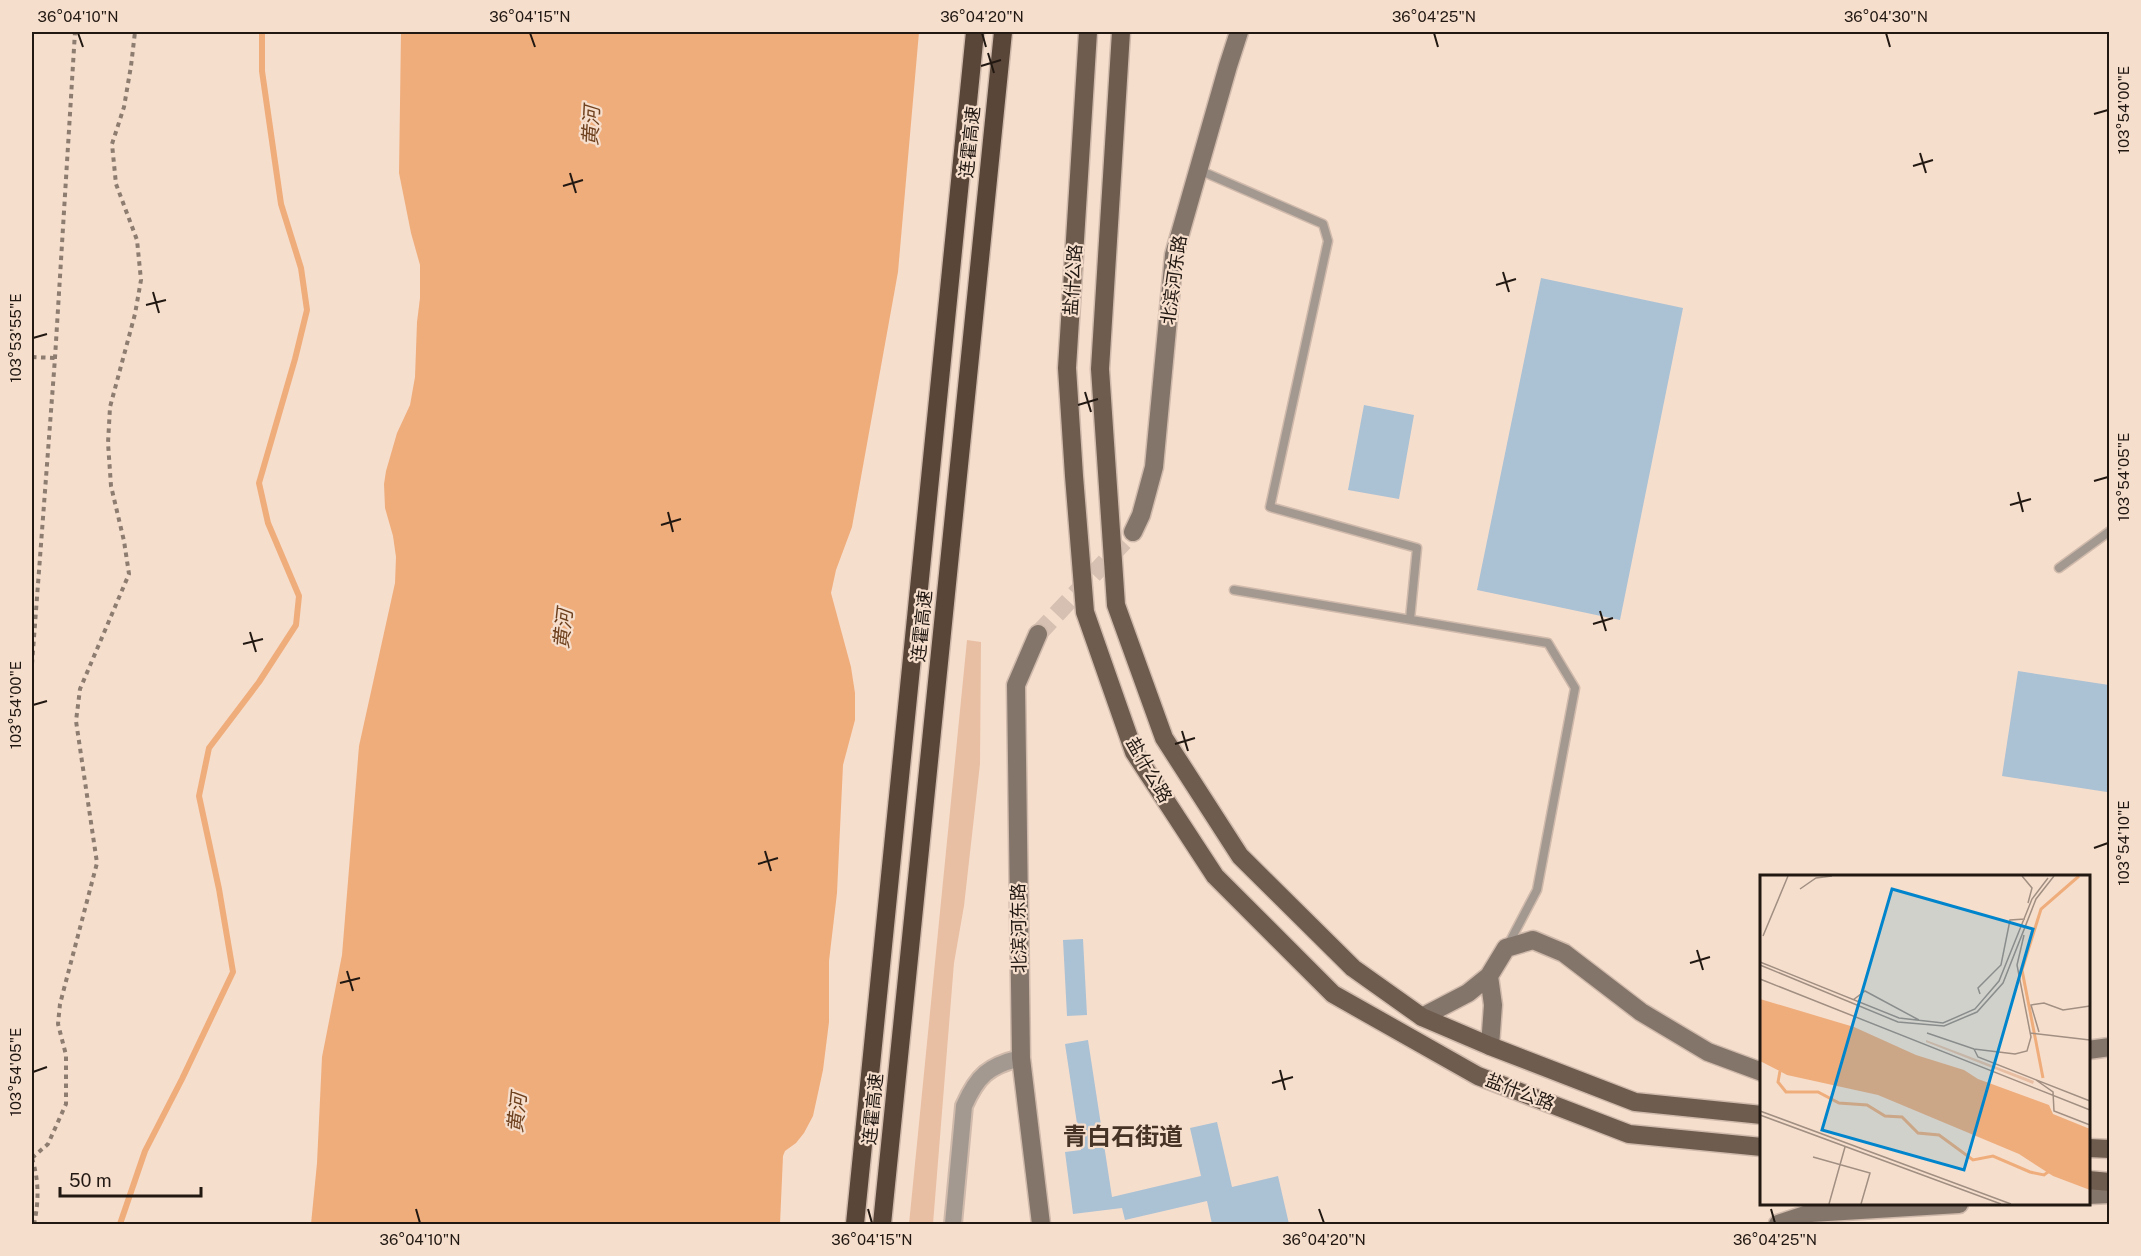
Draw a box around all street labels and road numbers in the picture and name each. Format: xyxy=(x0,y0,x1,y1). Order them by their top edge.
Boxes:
street label: 连霍高速 xyxy=(955,105,984,179)
street label: 北滨河东路 xyxy=(1157,234,1190,326)
street label: 盐什公路 xyxy=(1060,243,1085,317)
street label: 连霍高速 xyxy=(907,589,936,663)
street label: 盐什公路 xyxy=(1122,733,1177,806)
street label: 北滨河东路 xyxy=(1007,883,1030,973)
street label: 盐什公路 xyxy=(1483,1069,1558,1114)
street label: 连霍高速 xyxy=(858,1072,887,1146)

